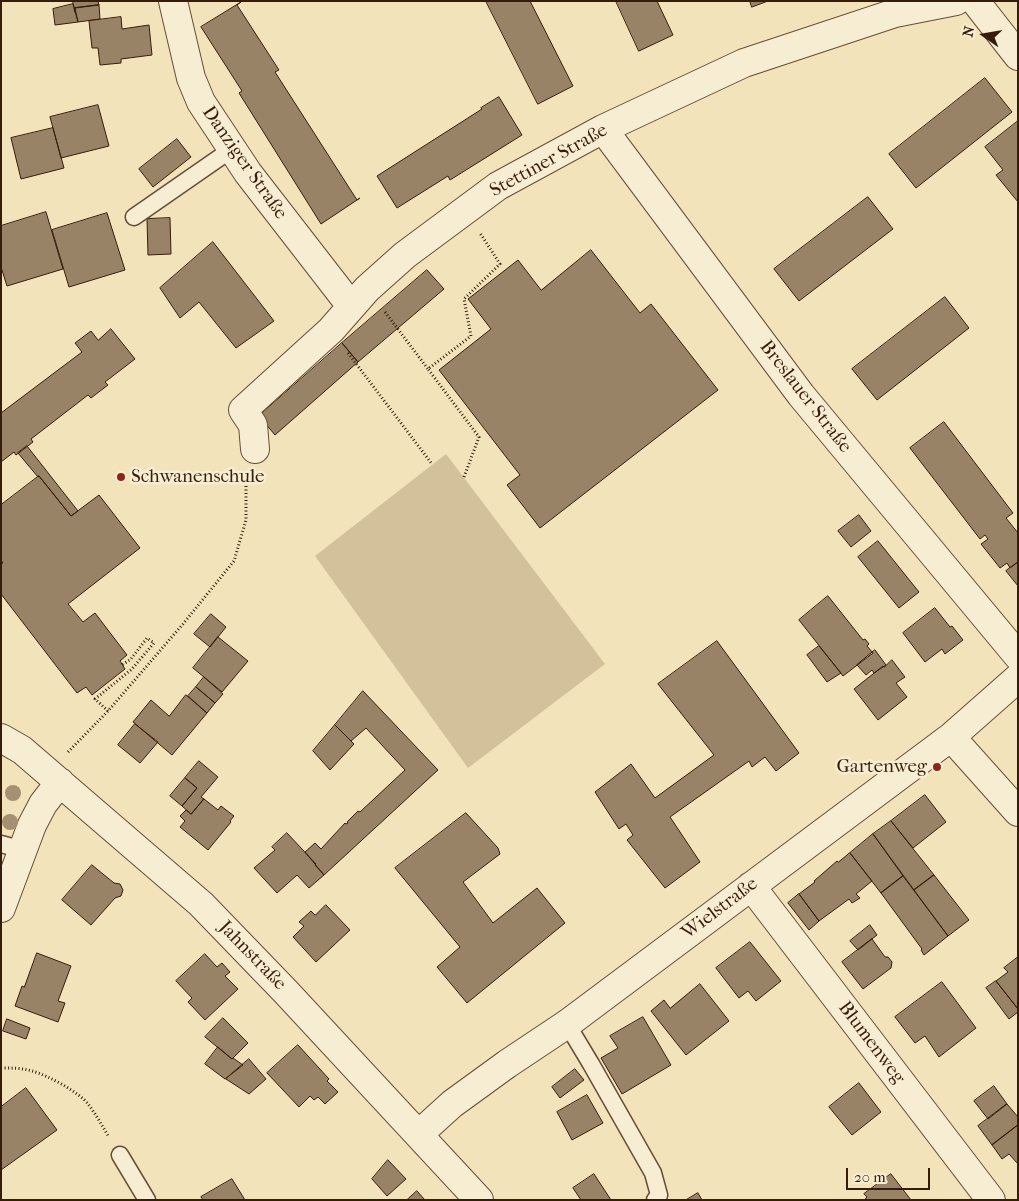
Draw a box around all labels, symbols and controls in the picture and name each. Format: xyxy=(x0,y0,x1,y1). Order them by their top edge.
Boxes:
north arrow xyxy=(959,10,1009,60)
text: N xyxy=(959,24,978,39)
street label: Danziger Straße xyxy=(196,102,292,224)
street label: Stettiner Straße xyxy=(486,119,612,203)
street label: Breslauer Straße xyxy=(754,336,856,458)
place label: Schwanenschule xyxy=(131,466,264,488)
marker: Schwanenschule xyxy=(115,471,127,483)
place label: Gartenweg xyxy=(836,756,927,778)
marker: Gartenweg xyxy=(931,761,943,773)
street label: Wielstraße xyxy=(678,873,762,945)
street label: Jahnstraße xyxy=(213,917,291,995)
street label: Blumenweg xyxy=(833,997,909,1089)
scale bar xyxy=(849,1158,933,1190)
text: 20 m xyxy=(854,1168,886,1186)

